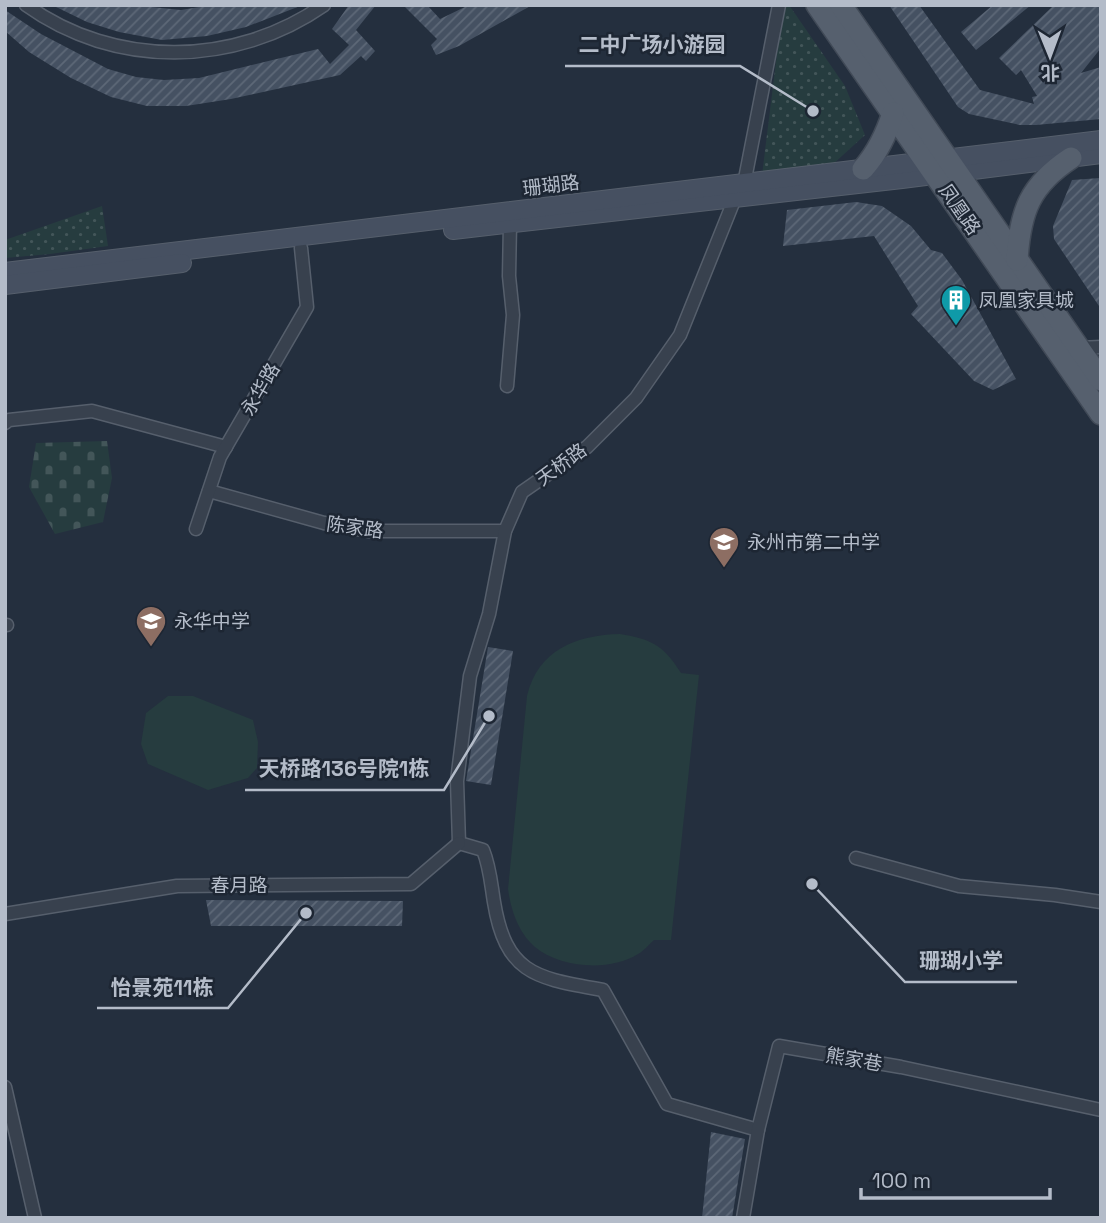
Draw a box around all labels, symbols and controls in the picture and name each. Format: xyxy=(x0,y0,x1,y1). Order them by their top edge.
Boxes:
north arrow xyxy=(1015,21,1085,91)
callout: 二中广场小游园 xyxy=(565,24,740,66)
text: 二中广场小游园 xyxy=(579,31,726,58)
text: 北 xyxy=(1041,60,1060,85)
street label: 珊瑚路 xyxy=(521,170,581,201)
street label: 凤凰路 xyxy=(933,179,986,240)
building icon: 凤凰家具城 xyxy=(939,283,973,327)
place label: 凤凰家具城 xyxy=(979,288,1074,313)
street label: 永华路 xyxy=(235,358,286,420)
street label: 天桥路 xyxy=(531,438,592,491)
street label: 陈家路 xyxy=(325,511,385,544)
school or university icon: 永州市第二中学 xyxy=(707,525,741,569)
place label: 永州市第二中学 xyxy=(747,530,880,555)
school or university icon: 永华中学 xyxy=(134,604,168,648)
place label: 永华中学 xyxy=(174,609,250,634)
callout: 天桥路136号院1栋 xyxy=(245,748,444,790)
text: 天桥路136号院1栋 xyxy=(259,755,429,782)
street label: 春月路 xyxy=(210,873,268,898)
callout: 珊瑚小学 xyxy=(905,940,1017,982)
text: 珊瑚小学 xyxy=(919,947,1003,974)
callout: 怡景苑11栋 xyxy=(97,966,228,1008)
text: 怡景苑11栋 xyxy=(111,974,213,1001)
street label: 熊家巷 xyxy=(824,1042,884,1077)
scale bar xyxy=(861,1156,1050,1200)
text: 100 m xyxy=(872,1167,931,1194)

